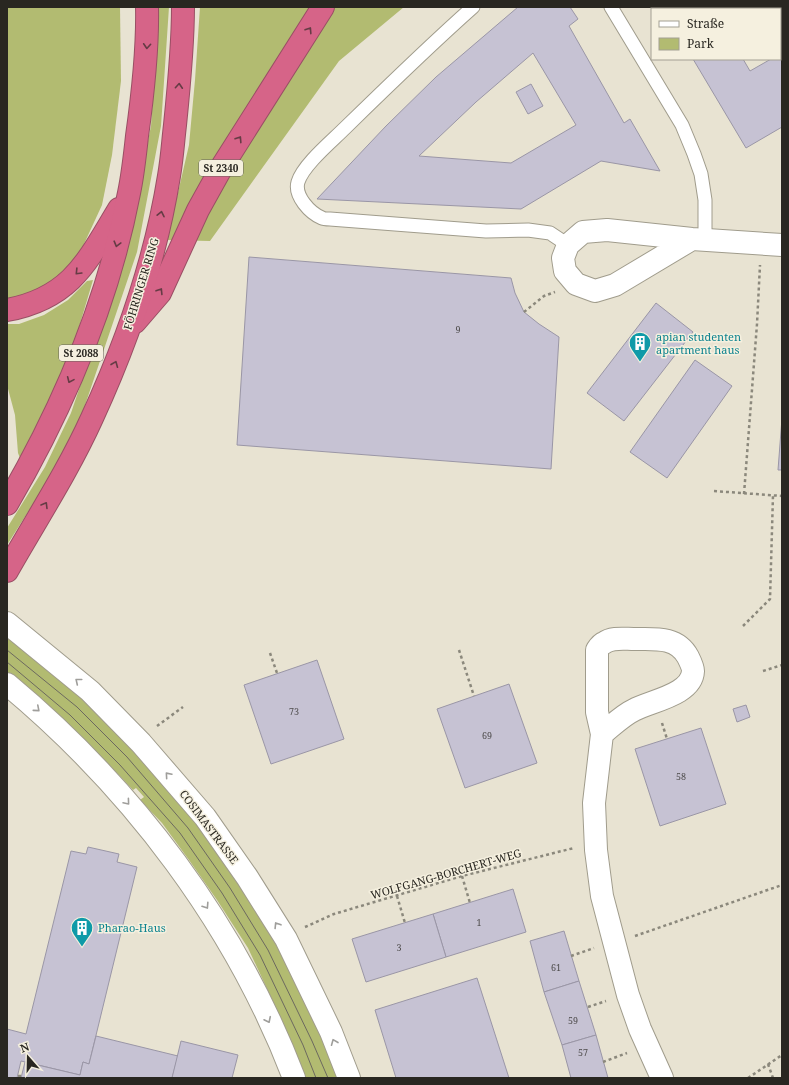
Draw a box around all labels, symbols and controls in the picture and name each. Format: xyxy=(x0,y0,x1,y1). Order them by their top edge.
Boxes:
legend xyxy=(651,8,781,60)
text: Straße xyxy=(687,15,724,32)
one-way arrow xyxy=(304,27,311,34)
text: Park xyxy=(687,35,715,52)
one-way arrow xyxy=(142,43,151,49)
one-way arrow xyxy=(174,83,183,89)
one-way arrow xyxy=(234,136,242,143)
road number: St 2340 xyxy=(199,160,243,176)
one-way arrow xyxy=(157,211,165,218)
street label: FÖHRINGER RING xyxy=(119,236,162,332)
one-way arrow xyxy=(113,240,122,247)
one-way arrow xyxy=(75,267,83,275)
one-way arrow xyxy=(155,289,162,296)
house number: 9 xyxy=(455,323,461,336)
place label: apian studenten apartment haus xyxy=(656,329,741,357)
building icon: apian studenten apartment haus xyxy=(627,330,653,363)
road number: St 2088 xyxy=(59,345,103,361)
one-way arrow xyxy=(110,360,118,368)
one-way arrow xyxy=(67,375,75,383)
one-way arrow xyxy=(41,502,48,509)
one-way arrow xyxy=(76,679,83,686)
one-way arrow xyxy=(32,705,39,712)
house number: 73 xyxy=(289,705,299,718)
house number: 69 xyxy=(482,729,492,742)
house number: 58 xyxy=(676,770,686,783)
one-way arrow xyxy=(166,772,173,779)
street label: COSIMASTRASSE xyxy=(177,787,242,867)
one-way arrow xyxy=(123,798,130,805)
street label: WOLFGANG-BORCHERT-WEG xyxy=(369,845,523,902)
one-way arrow xyxy=(201,902,208,909)
building icon: Pharao-Haus xyxy=(69,915,95,948)
house number: 1 xyxy=(476,916,482,929)
place label: Pharao-Haus xyxy=(98,920,166,935)
one-way arrow xyxy=(274,922,282,929)
house number: 3 xyxy=(396,941,402,954)
house number: 61 xyxy=(551,961,561,974)
house number: 59 xyxy=(568,1014,578,1027)
one-way arrow xyxy=(263,1015,271,1023)
north arrow xyxy=(8,1037,48,1077)
text: N xyxy=(18,1038,31,1056)
one-way arrow xyxy=(331,1038,339,1045)
house number: 57 xyxy=(578,1046,588,1059)

